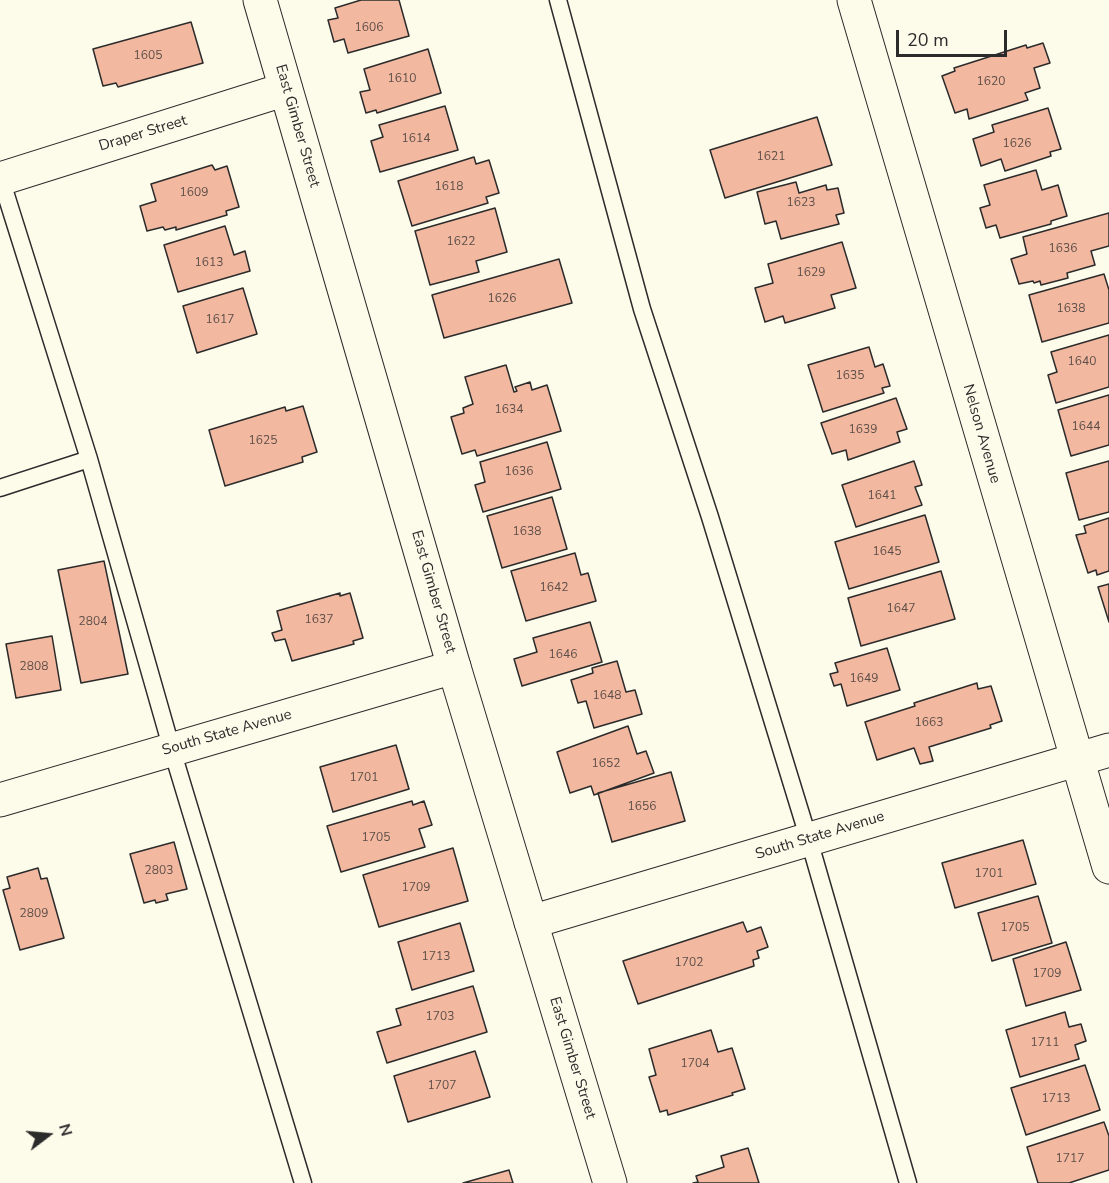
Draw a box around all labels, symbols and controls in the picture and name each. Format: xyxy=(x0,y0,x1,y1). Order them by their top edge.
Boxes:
scale bar xyxy=(899,18,1010,56)
house number: 1606 xyxy=(355,21,383,35)
text: 20 m xyxy=(907,28,949,52)
house number: 1605 xyxy=(134,49,162,63)
street label: East Gimber Street xyxy=(271,63,323,189)
house number: 1610 xyxy=(388,72,416,86)
house number: 1620 xyxy=(977,75,1005,89)
street label: Draper Street xyxy=(97,112,189,156)
house number: 1614 xyxy=(402,132,430,146)
house number: 1626 xyxy=(1003,137,1031,151)
house number: 1621 xyxy=(757,150,785,164)
house number: 1618 xyxy=(435,180,463,194)
house number: 1609 xyxy=(180,186,208,200)
house number: 1623 xyxy=(787,196,815,210)
house number: 1622 xyxy=(447,235,475,249)
house number: 1636 xyxy=(1049,242,1077,256)
house number: 1613 xyxy=(195,256,223,270)
house number: 1629 xyxy=(797,266,825,280)
house number: 1626 xyxy=(488,292,516,306)
house number: 1638 xyxy=(1057,302,1085,316)
house number: 1617 xyxy=(206,313,234,327)
house number: 1640 xyxy=(1068,355,1096,369)
house number: 1635 xyxy=(836,369,864,383)
street label: Nelson Avenue xyxy=(958,382,1004,486)
house number: 1634 xyxy=(495,403,523,417)
house number: 1644 xyxy=(1072,420,1100,434)
house number: 1639 xyxy=(849,423,877,437)
house number: 1625 xyxy=(249,434,277,448)
house number: 1636 xyxy=(505,465,533,479)
house number: 1641 xyxy=(868,489,896,503)
house number: 1638 xyxy=(513,525,541,539)
street label: East Gimber Street xyxy=(407,529,459,655)
house number: 1645 xyxy=(873,545,901,559)
house number: 1642 xyxy=(540,581,568,595)
house number: 1647 xyxy=(887,602,915,616)
house number: 1637 xyxy=(305,613,333,627)
house number: 2804 xyxy=(79,615,107,629)
house number: 1646 xyxy=(549,648,577,662)
house number: 2808 xyxy=(20,660,48,674)
house number: 1649 xyxy=(850,672,878,686)
house number: 1648 xyxy=(593,689,621,703)
street label: South State Avenue xyxy=(160,706,294,760)
house number: 1663 xyxy=(915,716,943,730)
house number: 1652 xyxy=(592,757,620,771)
house number: 1701 xyxy=(350,771,378,785)
house number: 1656 xyxy=(628,800,656,814)
street label: South State Avenue xyxy=(753,808,887,864)
house number: 1705 xyxy=(362,831,390,845)
house number: 2803 xyxy=(145,864,173,878)
house number: 1701 xyxy=(975,867,1003,881)
house number: 1709 xyxy=(402,881,430,895)
house number: 2809 xyxy=(20,907,48,921)
house number: 1705 xyxy=(1001,921,1029,935)
house number: 1713 xyxy=(422,950,450,964)
house number: 1702 xyxy=(675,956,703,970)
house number: 1709 xyxy=(1033,967,1061,981)
street label: East Gimber Street xyxy=(545,995,599,1121)
house number: 1703 xyxy=(426,1010,454,1024)
house number: 1711 xyxy=(1031,1036,1059,1050)
house number: 1704 xyxy=(681,1057,709,1071)
house number: 1707 xyxy=(428,1079,456,1093)
house number: 1713 xyxy=(1042,1092,1070,1106)
north arrow xyxy=(18,1105,78,1165)
text: N xyxy=(53,1121,78,1139)
house number: 1717 xyxy=(1056,1152,1084,1166)

